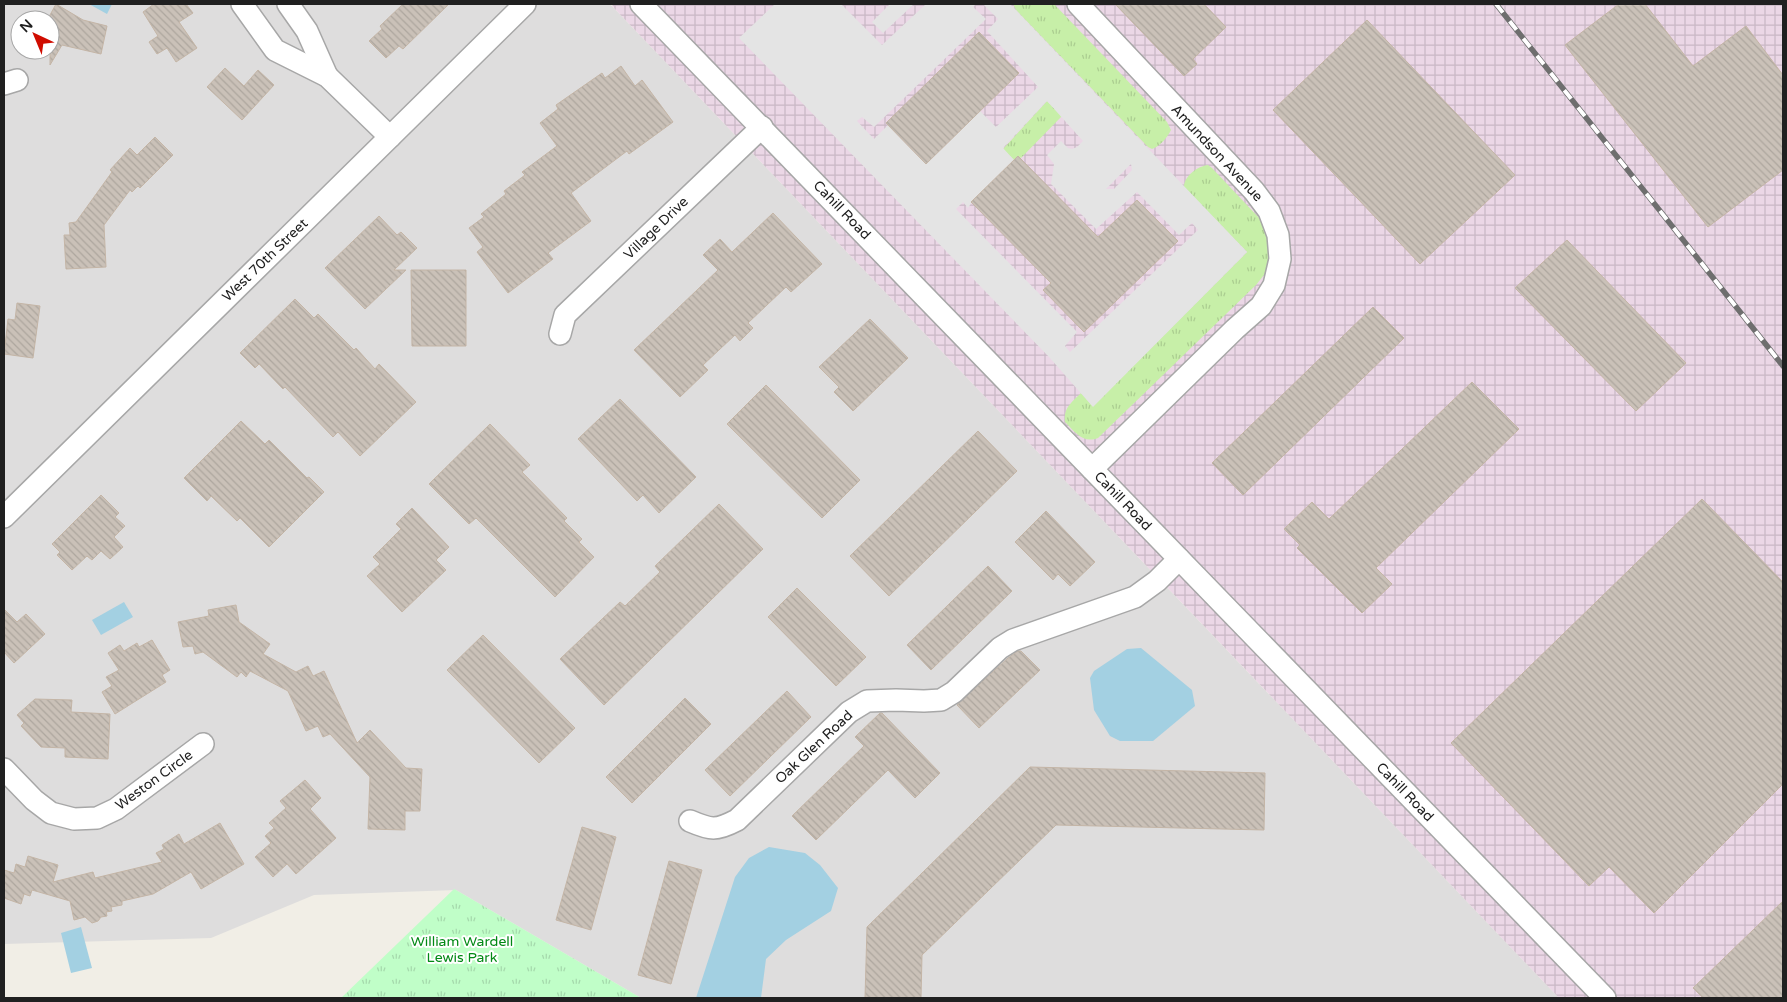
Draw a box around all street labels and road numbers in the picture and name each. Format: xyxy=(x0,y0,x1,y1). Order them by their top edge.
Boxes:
street label: Amundson Avenue xyxy=(1168,101,1266,205)
street label: Cahill Road xyxy=(810,177,874,243)
street label: Village Drive xyxy=(620,193,692,263)
street label: West 70th Street xyxy=(219,214,312,305)
street label: Cahill Road xyxy=(1091,468,1155,534)
street label: Oak Glen Road xyxy=(772,707,856,787)
street label: Weston Circle xyxy=(112,746,196,814)
street label: Cahill Road xyxy=(1373,759,1437,825)

